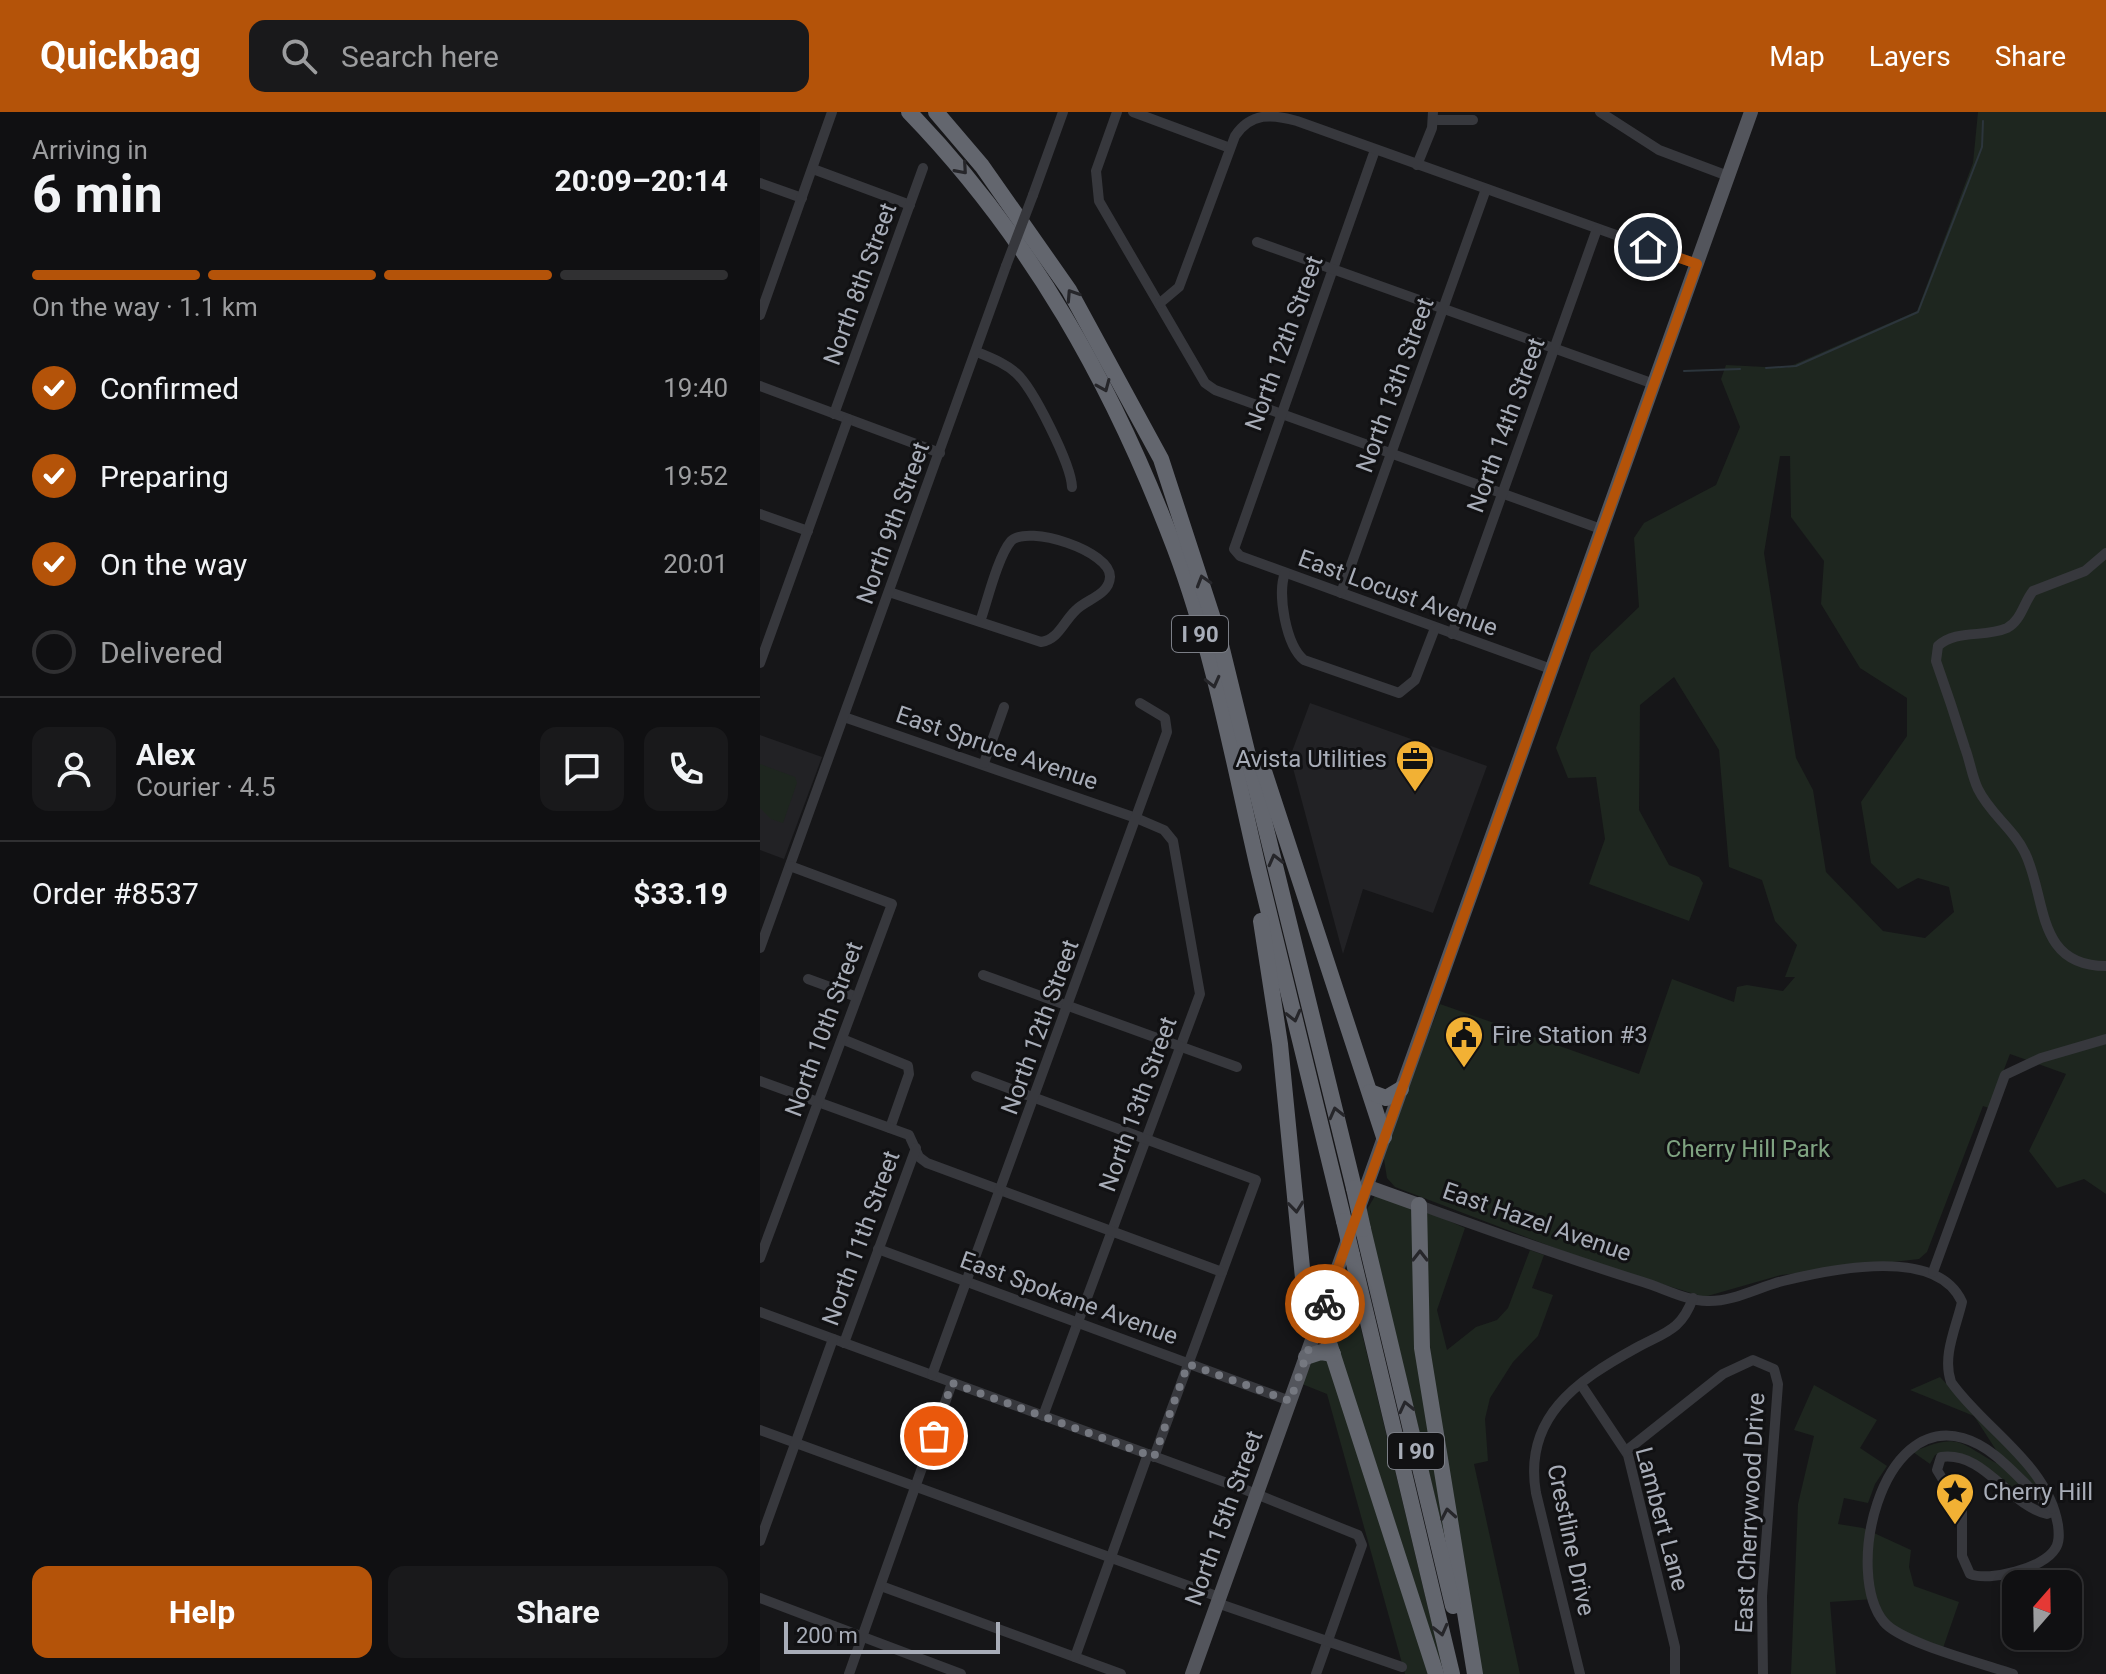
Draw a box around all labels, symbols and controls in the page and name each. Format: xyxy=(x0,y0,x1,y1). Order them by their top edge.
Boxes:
search box xyxy=(249,20,809,92)
text: Quickbag xyxy=(40,34,201,78)
icon: search xyxy=(277,34,321,78)
text: Search here xyxy=(341,39,499,74)
text: Map xyxy=(1769,40,1825,73)
text: Layers xyxy=(1869,40,1951,73)
text: Share xyxy=(1995,40,2066,73)
text: Arriving in xyxy=(32,135,148,165)
one-way arrow xyxy=(952,160,966,175)
text: 20:09–20:14 xyxy=(554,163,728,198)
text: 6 min xyxy=(32,164,163,225)
street label: North 8th Street xyxy=(818,199,902,369)
pin xyxy=(1614,213,1682,281)
icon: home xyxy=(1626,225,1670,269)
street label: North 12th Street xyxy=(1239,252,1329,434)
one-way arrow xyxy=(1067,289,1082,303)
text: On the way · 1.1 km xyxy=(32,292,258,322)
street label: North 13th Street xyxy=(1350,294,1440,476)
street label: North 14th Street xyxy=(1461,334,1551,516)
icon: check xyxy=(32,366,76,410)
text: Confirmed xyxy=(100,371,239,406)
text: 19:40 xyxy=(663,373,728,403)
one-way arrow xyxy=(1095,378,1111,392)
street label: North 9th Street xyxy=(851,438,935,608)
icon: check xyxy=(32,454,76,498)
text: Preparing xyxy=(100,459,229,494)
text: 19:52 xyxy=(663,461,728,491)
icon: check xyxy=(32,542,76,586)
street label: East Locust Avenue xyxy=(1295,544,1501,642)
text: On the way xyxy=(100,547,247,582)
text: 20:01 xyxy=(663,549,728,579)
one-way arrow xyxy=(1196,575,1212,588)
road number: I 90 xyxy=(1172,616,1228,652)
text: Delivered xyxy=(100,635,223,670)
one-way arrow xyxy=(1204,674,1221,688)
street label: East Spruce Avenue xyxy=(892,700,1102,796)
button: person xyxy=(32,727,116,811)
button: chat xyxy=(540,727,624,811)
button: phone xyxy=(644,727,728,811)
text: Alex xyxy=(136,737,196,772)
office icon: Avista Utilities xyxy=(1394,738,1436,793)
place label: Avista Utilities xyxy=(1236,745,1387,773)
text: Courier · 4.5 xyxy=(136,772,276,802)
one-way arrow xyxy=(1267,854,1284,867)
text: Order #8537 xyxy=(32,876,199,911)
text: $33.19 xyxy=(633,876,728,911)
street label: North 12th Street xyxy=(995,936,1085,1118)
street label: North 10th Street xyxy=(779,938,869,1120)
one-way arrow xyxy=(1284,1009,1301,1023)
street label: North 13th Street xyxy=(1093,1013,1183,1195)
public building icon: Fire Station #3 xyxy=(1443,1014,1485,1069)
place label: Fire Station #3 xyxy=(1492,1021,1648,1049)
one-way arrow xyxy=(1328,1106,1345,1120)
park label: Cherry Hill Park xyxy=(1666,1135,1831,1163)
street label: North 11th Street xyxy=(816,1147,906,1329)
street label: East Hazel Avenue xyxy=(1439,1177,1635,1267)
one-way arrow xyxy=(1287,1201,1304,1214)
street label: East Spokane Avenue xyxy=(956,1246,1182,1350)
one-way arrow xyxy=(1411,1249,1428,1262)
courier xyxy=(1285,1264,1365,1344)
icon: bike xyxy=(1303,1282,1347,1326)
street label: East Cherrywood Drive xyxy=(1730,1392,1770,1634)
one-way arrow xyxy=(1398,1401,1415,1415)
pin xyxy=(900,1402,968,1470)
icon: bag xyxy=(912,1414,956,1458)
street label: North 15th Street xyxy=(1179,1427,1269,1609)
road number: I 90 xyxy=(1388,1433,1444,1469)
street label: Lambert Lane xyxy=(1629,1444,1695,1594)
street label: Crestline Drive xyxy=(1541,1462,1601,1618)
place icon: Cherry Hill xyxy=(1934,1471,1976,1526)
place label: Cherry Hill xyxy=(1983,1478,2093,1506)
one-way arrow xyxy=(1441,1507,1458,1521)
button: Help xyxy=(32,1566,372,1658)
button: Share xyxy=(388,1566,728,1658)
north arrow xyxy=(2002,1570,2082,1650)
map controls xyxy=(2002,1570,2082,1650)
scale bar xyxy=(784,1618,1000,1654)
text: 200 m xyxy=(796,1623,858,1648)
one-way arrow xyxy=(1432,1623,1449,1637)

